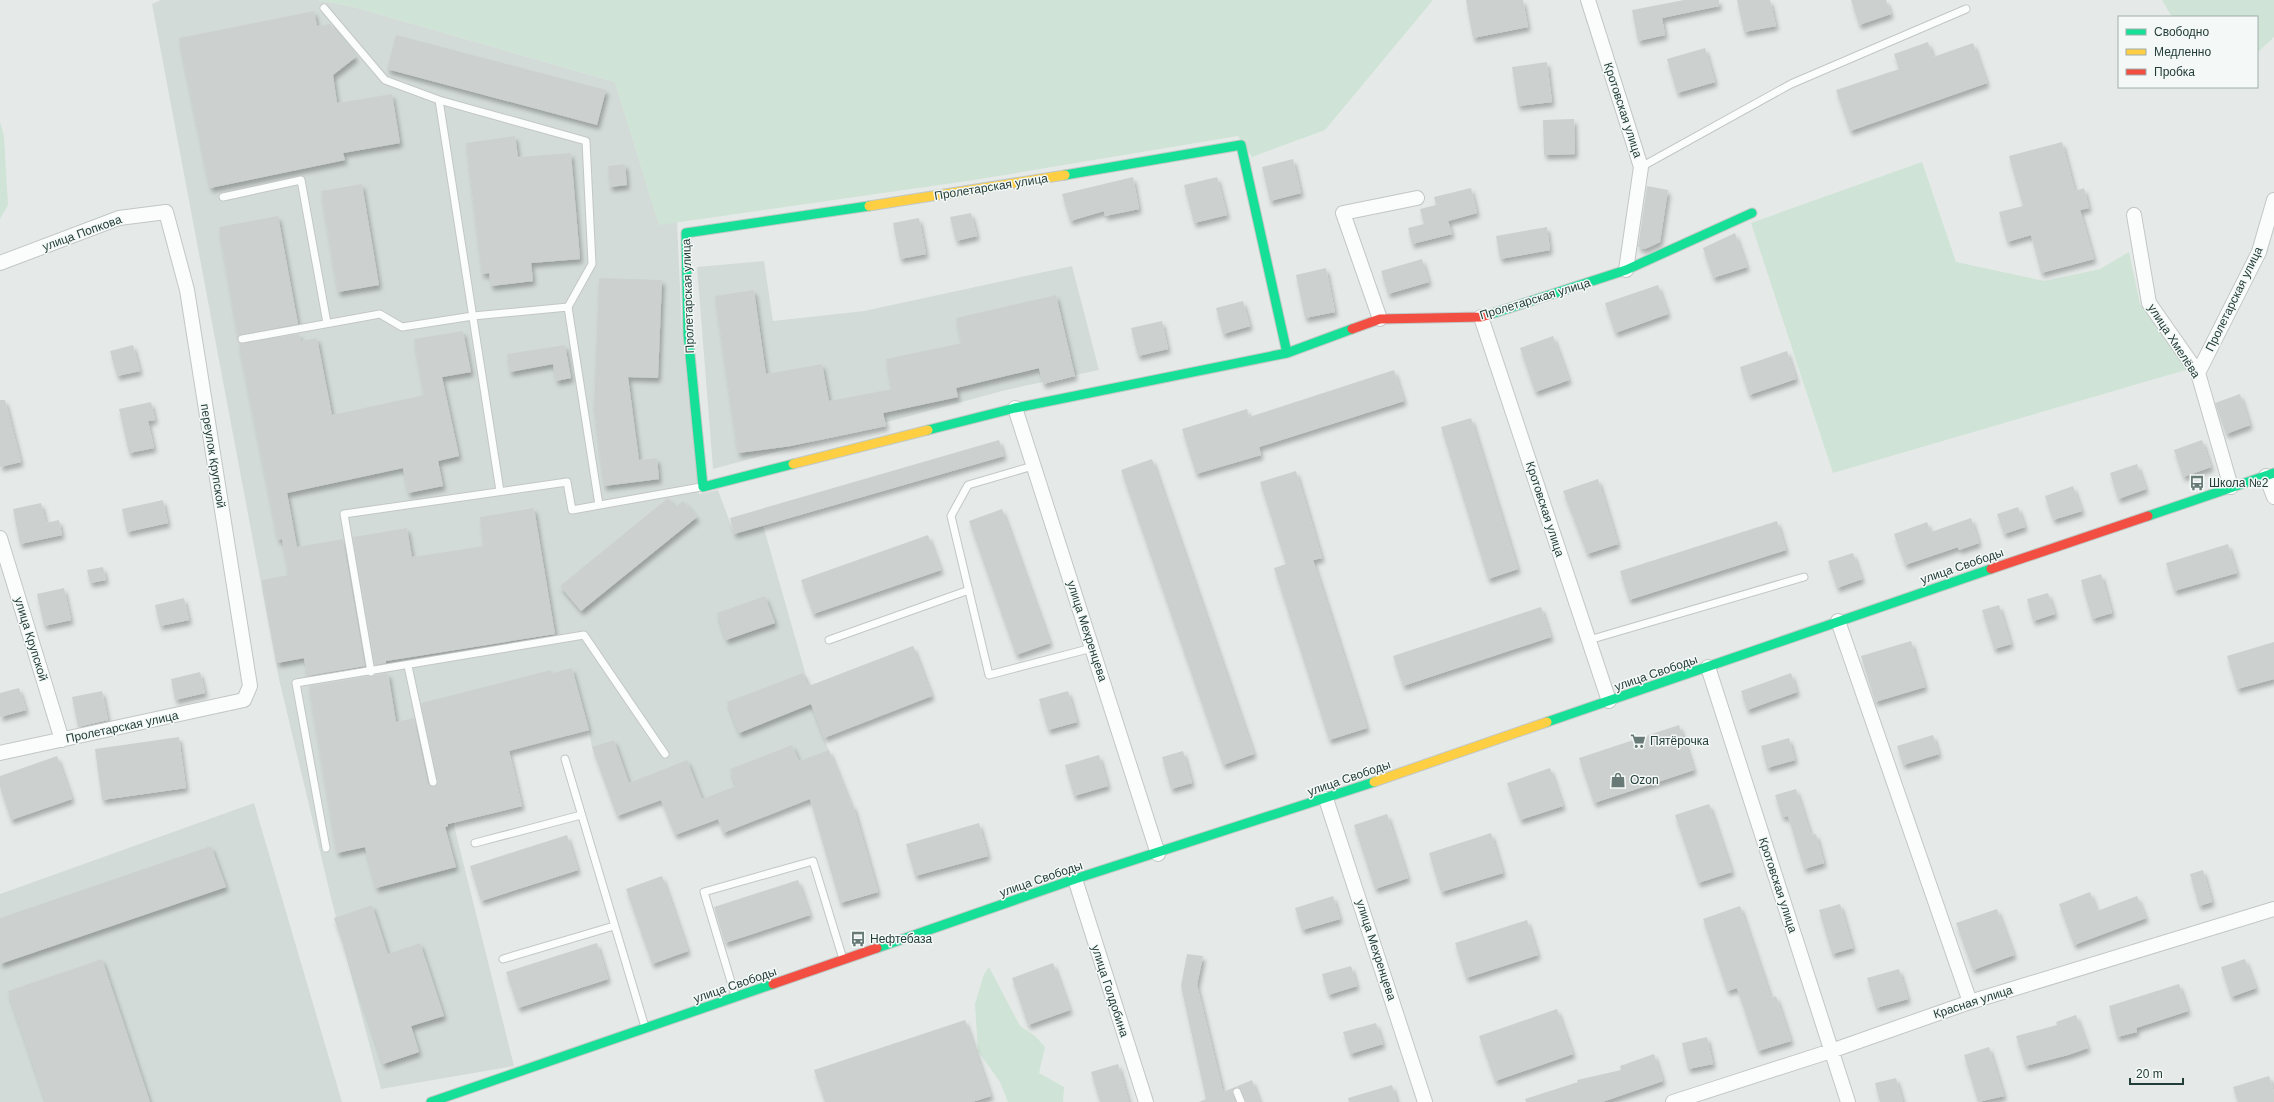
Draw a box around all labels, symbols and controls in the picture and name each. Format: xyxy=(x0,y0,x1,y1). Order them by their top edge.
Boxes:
legend xyxy=(2118,16,2258,88)
text: Свободно xyxy=(2154,25,2209,39)
text: Медленно xyxy=(2154,45,2211,59)
street label: Кротовская улица xyxy=(1601,61,1645,160)
text: Пробка xyxy=(2154,65,2195,79)
street label: Пролетарская улица xyxy=(933,171,1049,203)
street label: улица Попкова xyxy=(41,212,124,254)
street label: Пролетарская улица xyxy=(679,238,697,354)
street label: Пролетарская улица xyxy=(2203,244,2266,354)
street label: Пролетарская улица xyxy=(1478,275,1592,322)
street label: улица Хмелёва xyxy=(2145,301,2203,381)
street label: переулок Крупской xyxy=(198,403,228,509)
street label: Кротовская улица xyxy=(1523,460,1567,559)
bus stop icon: Школа №2 xyxy=(2188,474,2206,492)
place label: Школа №2 xyxy=(2209,476,2269,490)
street label: улица Свободы xyxy=(1919,545,2005,587)
street label: улица Мехренцева xyxy=(1064,579,1110,683)
street label: улица Крупской xyxy=(12,595,50,683)
street label: улица Свободы xyxy=(1613,652,1699,694)
street label: Пролетарская улица xyxy=(64,708,180,746)
supermarket icon: Пятёрочка xyxy=(1629,732,1647,750)
place label: Пятёрочка xyxy=(1650,734,1709,748)
street label: улица Свободы xyxy=(1306,757,1392,799)
shop icon: Ozon xyxy=(1609,771,1627,789)
place label: Ozon xyxy=(1630,773,1659,787)
street label: Кротовская улица xyxy=(1756,836,1800,935)
street label: улица Свободы xyxy=(998,858,1084,900)
street label: улица Мехренцева xyxy=(1353,898,1399,1002)
bus stop icon: Нефтебаза xyxy=(849,930,867,948)
place label: Нефтебаза xyxy=(870,932,932,946)
street label: улица Голдобина xyxy=(1089,943,1132,1039)
street label: улица Свободы xyxy=(692,964,778,1006)
street label: Красная улица xyxy=(1932,983,2015,1021)
scale bar xyxy=(2130,1060,2183,1086)
text: 20 m xyxy=(2136,1067,2163,1081)

